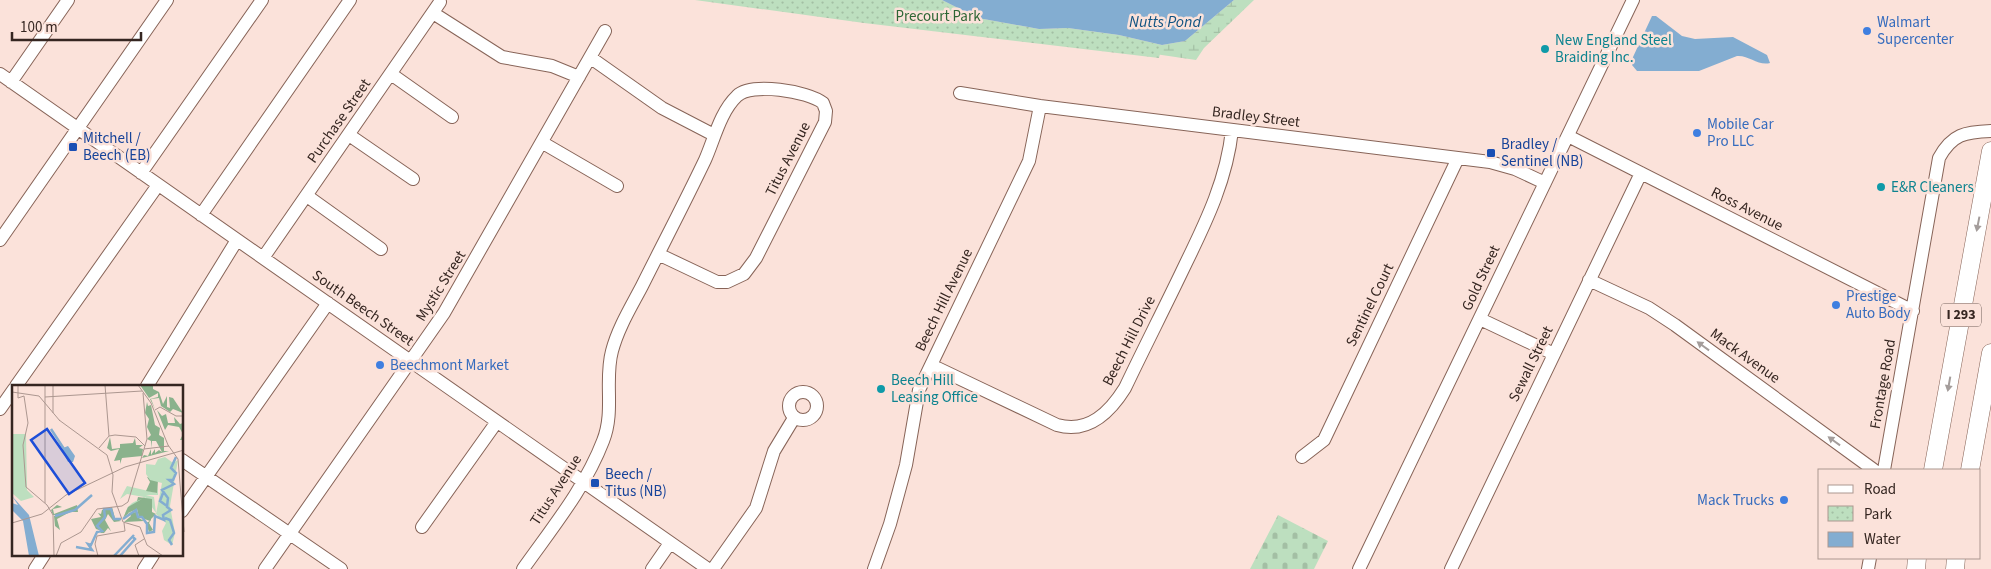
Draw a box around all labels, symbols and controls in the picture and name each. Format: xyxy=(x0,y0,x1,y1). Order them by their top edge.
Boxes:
park label: Precourt Park xyxy=(895,6,981,27)
scale bar xyxy=(12,10,141,42)
water label: Nutts Pond xyxy=(1129,11,1201,33)
place label: Walmart Supercenter xyxy=(1877,12,1954,50)
text: 100 m xyxy=(20,17,58,38)
marker: Walmart Supercenter xyxy=(1861,25,1873,37)
place label: New England Steel Braiding Inc. xyxy=(1555,30,1672,68)
marker: New England Steel Braiding Inc. xyxy=(1539,43,1551,55)
street label: Purchase Street xyxy=(302,75,376,167)
street label: Bradley Street xyxy=(1211,101,1301,133)
place label: Mobile Car Pro LLC xyxy=(1707,114,1774,152)
street label: Titus Avenue xyxy=(760,118,816,200)
marker: Mobile Car Pro LLC xyxy=(1691,127,1703,139)
place label: Mitchell / Beech (EB) xyxy=(83,128,151,166)
place label: Bradley / Sentinel (NB) xyxy=(1501,134,1584,172)
marker: Mitchell / Beech (EB) xyxy=(67,141,79,153)
marker: Bradley / Sentinel (NB) xyxy=(1485,147,1497,159)
place label: E&R Cleaners xyxy=(1891,177,1974,198)
marker: E&R Cleaners xyxy=(1875,181,1887,193)
street label: Ross Avenue xyxy=(1707,182,1787,236)
one-way arrow xyxy=(1973,217,1981,233)
street label: Gold Street xyxy=(1457,242,1505,314)
street label: Beech Hill Avenue xyxy=(910,245,978,355)
street label: Mystic Street xyxy=(411,246,471,326)
street label: Sentinel Court xyxy=(1341,260,1399,350)
street label: South Beech Street xyxy=(308,265,418,351)
place label: Prestige Auto Body xyxy=(1846,286,1911,324)
street label: Beech Hill Drive xyxy=(1097,292,1161,390)
marker: Prestige Auto Body xyxy=(1830,299,1842,311)
road number: I 293 xyxy=(1941,304,1981,326)
street label: Sewall Street xyxy=(1504,323,1558,405)
street label: Mack Avenue xyxy=(1706,323,1784,389)
street label: Frontage Road xyxy=(1865,337,1901,431)
one-way arrow xyxy=(1697,340,1710,351)
place label: Beechmont Market xyxy=(390,355,509,376)
marker: Beechmont Market xyxy=(374,359,386,371)
place label: Beech Hill Leasing Office xyxy=(891,370,978,408)
one-way arrow xyxy=(1944,377,1952,393)
marker: Beech Hill Leasing Office xyxy=(875,383,887,395)
inset map xyxy=(12,385,184,556)
one-way arrow xyxy=(1828,436,1841,447)
street label: Titus Avenue xyxy=(525,451,587,529)
place label: Beech / Titus (NB) xyxy=(605,464,667,502)
legend xyxy=(1818,469,1981,559)
marker: Beech / Titus (NB) xyxy=(589,477,601,489)
text: Road xyxy=(1864,479,1896,500)
place label: Mack Trucks xyxy=(1697,490,1774,511)
marker: Mack Trucks xyxy=(1778,494,1790,506)
text: Park xyxy=(1864,504,1893,525)
text: Water xyxy=(1864,529,1901,550)

